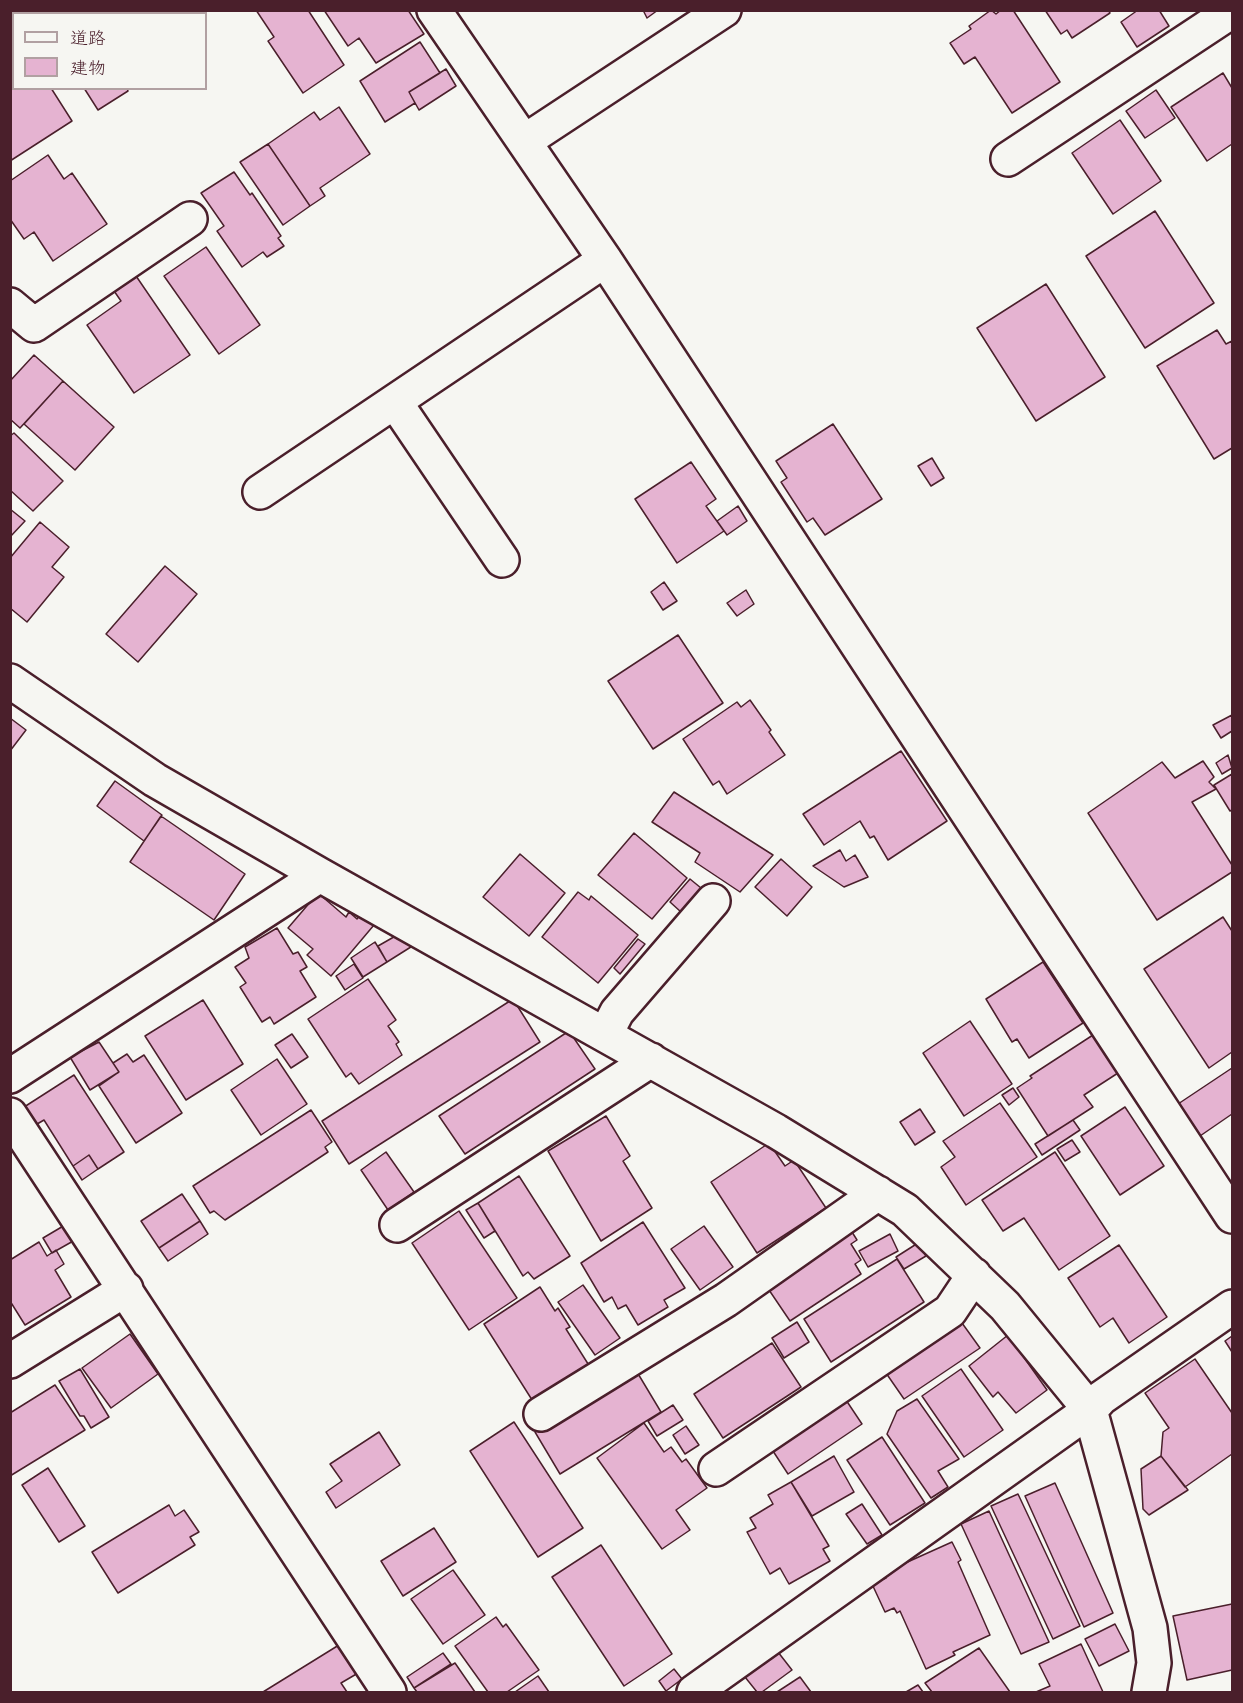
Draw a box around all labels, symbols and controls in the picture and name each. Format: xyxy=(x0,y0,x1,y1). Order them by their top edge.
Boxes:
legend xyxy=(12,12,207,90)
text: 道路 xyxy=(70,30,106,51)
text: 建物 xyxy=(70,60,106,81)

